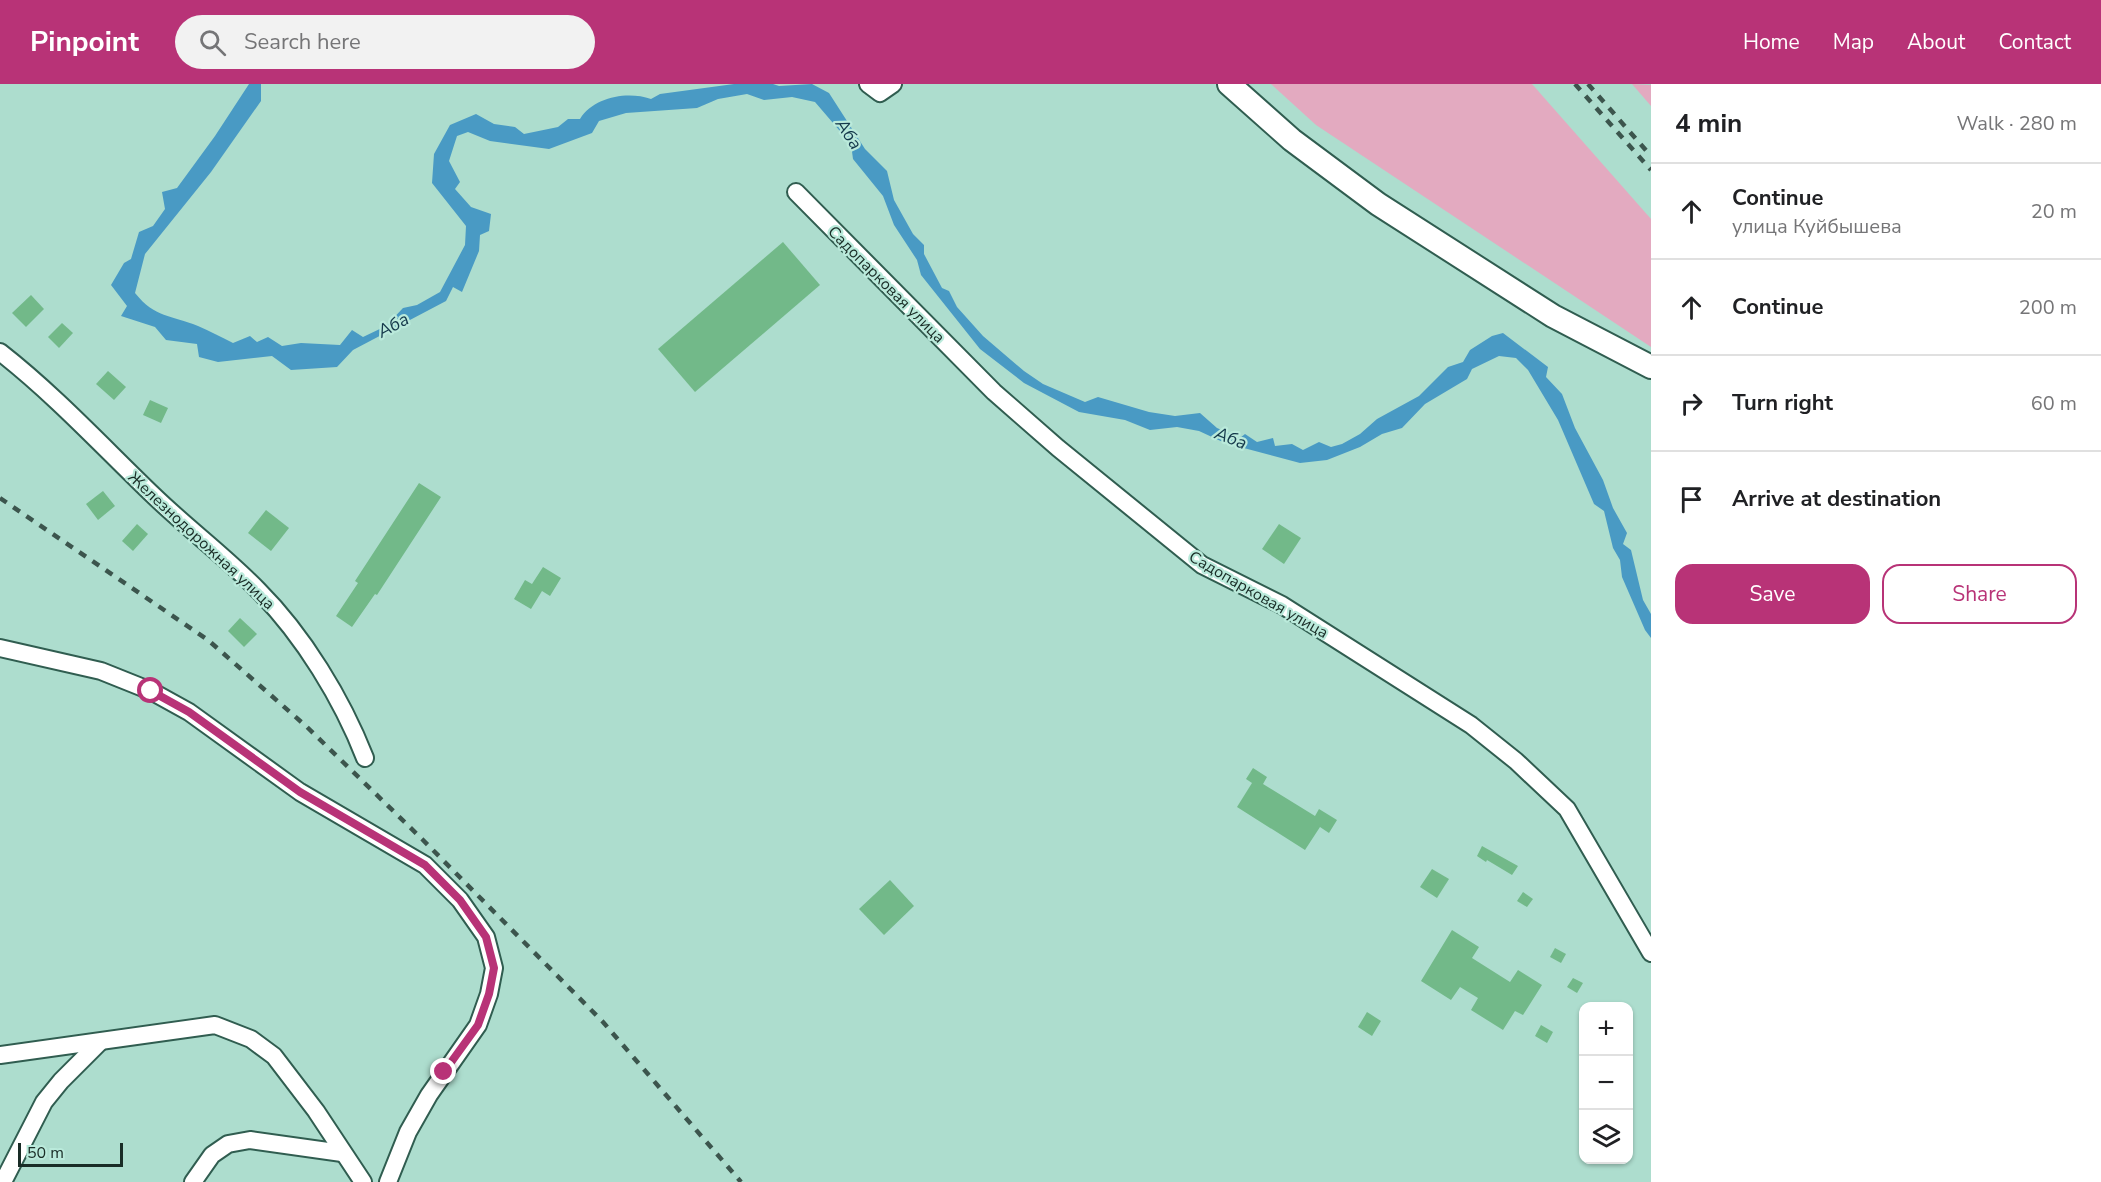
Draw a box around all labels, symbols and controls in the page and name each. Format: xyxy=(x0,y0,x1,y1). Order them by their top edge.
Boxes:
search box xyxy=(175,15,595,69)
text: Pinpoint xyxy=(30,23,139,61)
icon: search xyxy=(196,26,229,59)
text: Search here xyxy=(244,27,361,57)
text: Home xyxy=(1743,28,1800,56)
text: Map xyxy=(1833,28,1874,56)
text: About xyxy=(1907,28,1965,56)
text: Contact xyxy=(1998,28,2071,56)
text: 4 min xyxy=(1675,106,1742,141)
text: Walk · 280 m xyxy=(1957,110,2077,137)
water label: Аба xyxy=(829,113,868,154)
text: Continue xyxy=(1732,183,1823,213)
icon: ahead xyxy=(1675,195,1708,228)
text: 20 m xyxy=(2031,198,2077,225)
text: улица Куйбышева xyxy=(1732,213,1902,240)
street label: Садопарковая улица xyxy=(823,221,950,348)
icon: ahead xyxy=(1675,291,1708,324)
text: Continue xyxy=(1732,292,1823,322)
text: 200 m xyxy=(2019,294,2077,321)
water label: Аба xyxy=(372,307,413,344)
icon: right xyxy=(1675,387,1708,420)
text: Turn right xyxy=(1732,388,1833,418)
text: 60 m xyxy=(2031,390,2077,417)
water label: Аба xyxy=(1211,421,1251,455)
street label: Железнодорожная улица xyxy=(123,467,280,615)
icon: arrive xyxy=(1675,483,1708,516)
text: Arrive at destination xyxy=(1732,484,1941,514)
street label: Садопарковая улица xyxy=(1185,546,1332,644)
button: Save xyxy=(1675,564,1870,624)
button: Share xyxy=(1882,564,2077,624)
route start xyxy=(137,677,163,703)
map controls xyxy=(1579,1002,1633,1164)
button: + xyxy=(1579,1002,1633,1056)
button: − xyxy=(1579,1056,1633,1110)
route end xyxy=(430,1058,456,1084)
button: layers xyxy=(1579,1110,1633,1164)
scale bar xyxy=(18,1140,123,1168)
text: 50 m xyxy=(27,1142,64,1164)

